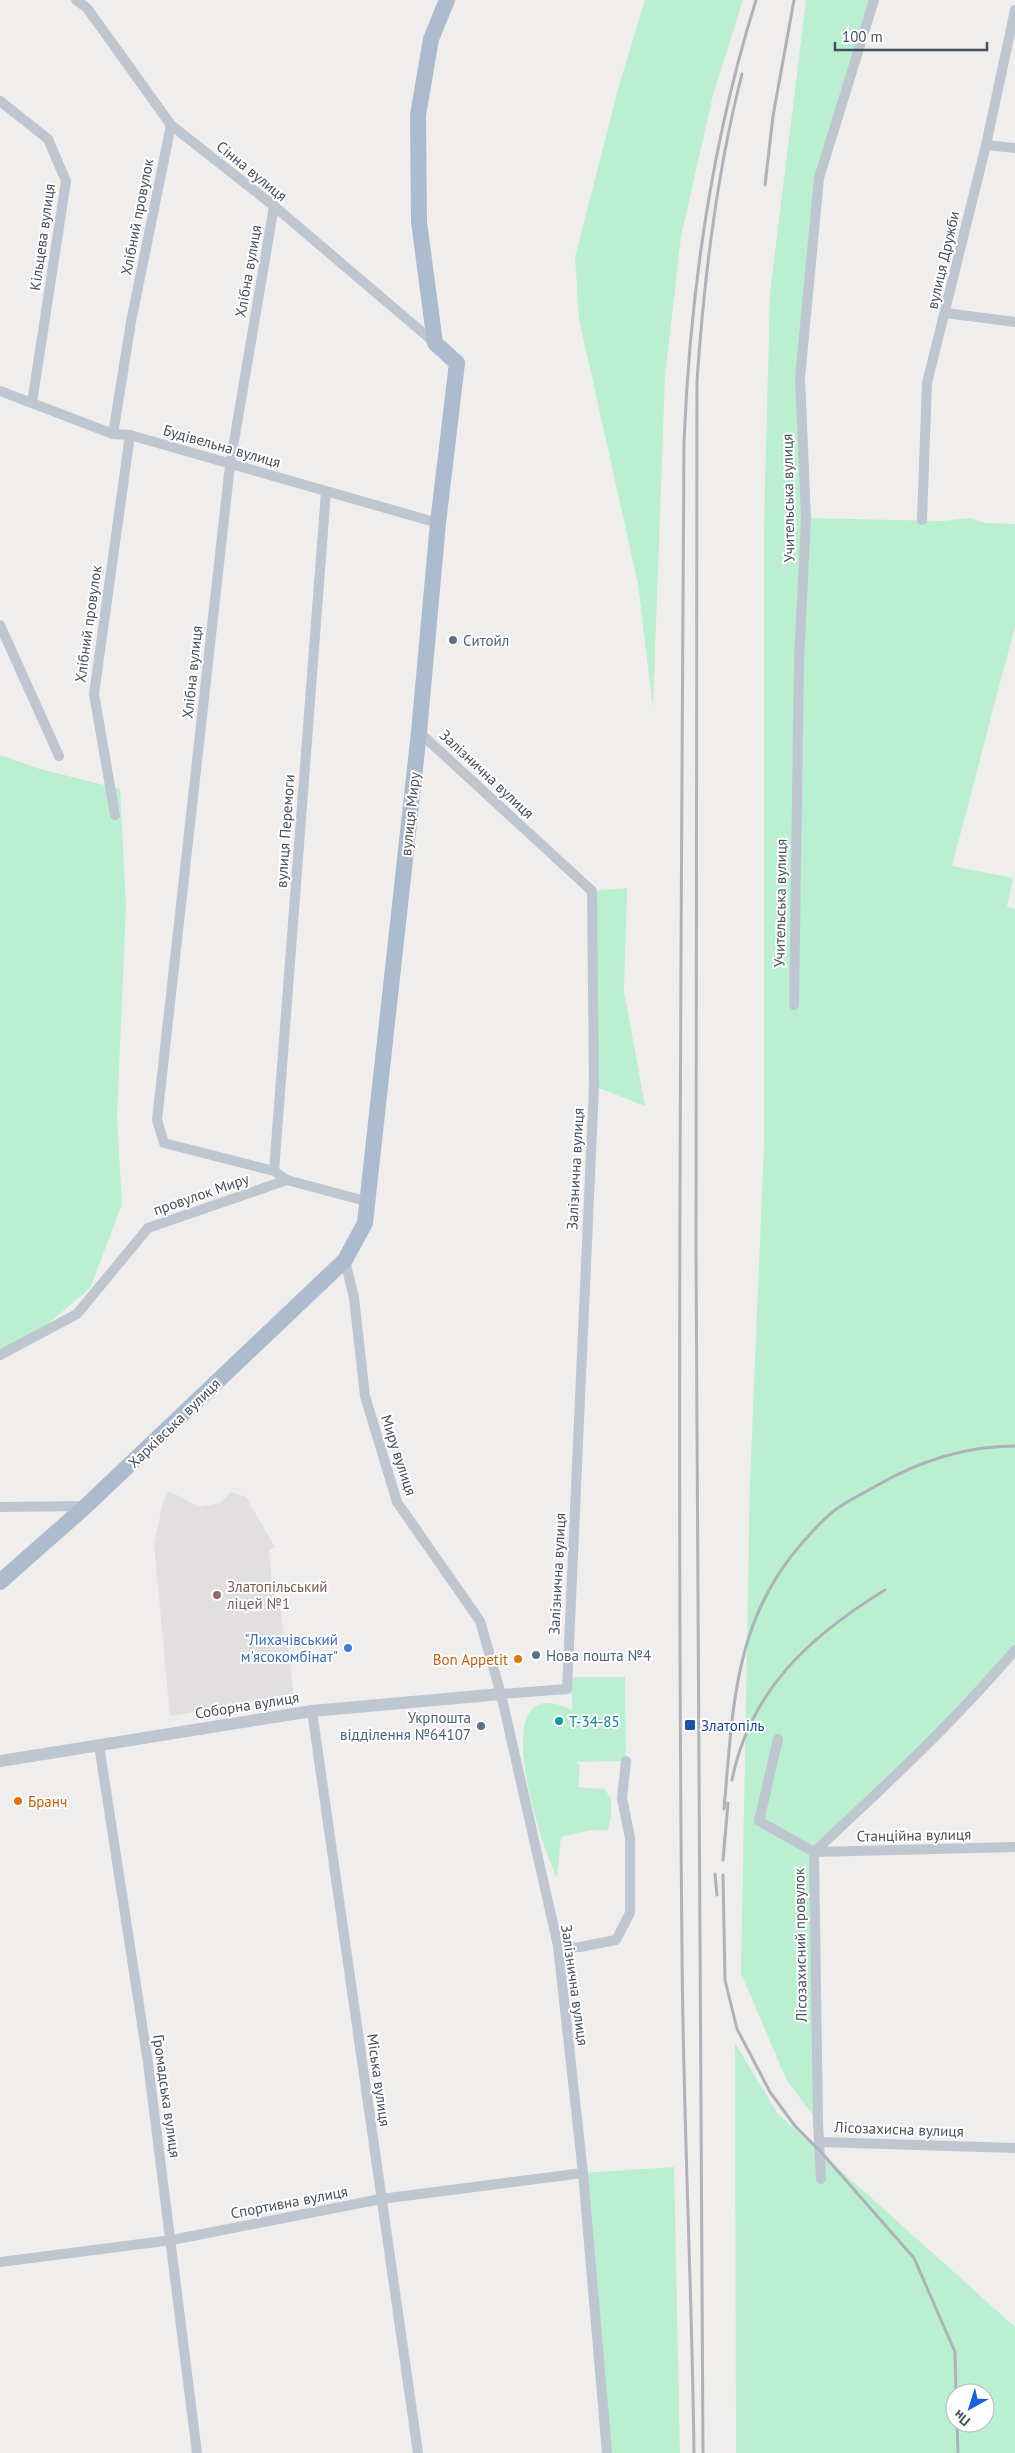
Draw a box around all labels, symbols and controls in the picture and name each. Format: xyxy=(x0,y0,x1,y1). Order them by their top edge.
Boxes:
scale bar xyxy=(835,20,988,52)
text: 100 m xyxy=(842,27,883,46)
street label: Сінна вулиця xyxy=(213,137,291,205)
street label: Хлібний провулок xyxy=(116,156,158,277)
street label: Кільцева вулиця xyxy=(25,182,59,292)
street label: вулиця Дружби xyxy=(922,209,964,311)
street label: Хлібна вулиця xyxy=(231,223,265,319)
street label: Будівельна вулиця xyxy=(161,420,283,472)
street label: Учительська вулиця xyxy=(777,434,799,562)
street label: Хлібний провулок xyxy=(70,563,106,684)
street label: Хлібна вулиця xyxy=(178,625,206,719)
place label: Ситойл xyxy=(463,631,509,650)
marker: Ситойл xyxy=(447,634,459,646)
street label: Залізнична вулиця xyxy=(436,725,538,823)
street label: вулиця Миру xyxy=(396,771,424,857)
street label: вулиця Перемоги xyxy=(272,773,298,889)
street label: Учительська вулиця xyxy=(769,839,791,967)
street label: Залізнична вулиця xyxy=(562,1107,588,1231)
street label: провулок Миру xyxy=(151,1169,251,1219)
street label: Харківська вулиця xyxy=(124,1374,224,1472)
street label: Миру вулиця xyxy=(377,1412,421,1498)
street label: Залізнична вулиця xyxy=(544,1512,570,1636)
place label: Златопільський ліцей №1 xyxy=(226,1577,328,1613)
marker: Златопільський ліцей №1 xyxy=(211,1589,223,1601)
place label: "Лихачівський м'ясокомбінат" xyxy=(241,1630,338,1666)
marker: "Лихачівський м'ясокомбінат" xyxy=(342,1642,354,1654)
place label: Нова пошта №4 xyxy=(546,1646,651,1665)
marker: Нова пошта №4 xyxy=(530,1649,542,1661)
place label: Bon Appetit xyxy=(433,1650,508,1669)
marker: Bon Appetit xyxy=(512,1653,524,1665)
street label: Соборна вулиця xyxy=(194,1687,300,1723)
place label: Укрпошта відділення №64107 xyxy=(340,1708,471,1744)
place label: Т-34-85 xyxy=(569,1712,620,1731)
marker: Т-34-85 xyxy=(553,1715,565,1727)
place label: Златопіль xyxy=(701,1716,764,1735)
marker: Златопіль xyxy=(683,1718,697,1732)
marker: Укрпошта відділення №64107 xyxy=(475,1720,487,1732)
place label: Бранч xyxy=(28,1792,67,1811)
marker: Бранч xyxy=(12,1795,24,1807)
street label: Станційна вулиця xyxy=(857,1825,971,1845)
street label: Лісозахисний провулок xyxy=(789,1867,811,2023)
street label: Залізнична вулиця xyxy=(557,1923,593,2047)
street label: Міська вулиця xyxy=(363,2032,395,2128)
street label: Громадська вулиця xyxy=(149,2033,185,2159)
street label: Лісозахисна вулиця xyxy=(833,2117,964,2141)
street label: Спортивна вулиця xyxy=(229,2181,349,2223)
north arrow xyxy=(945,2383,995,2433)
text: Пн xyxy=(950,2406,974,2430)

